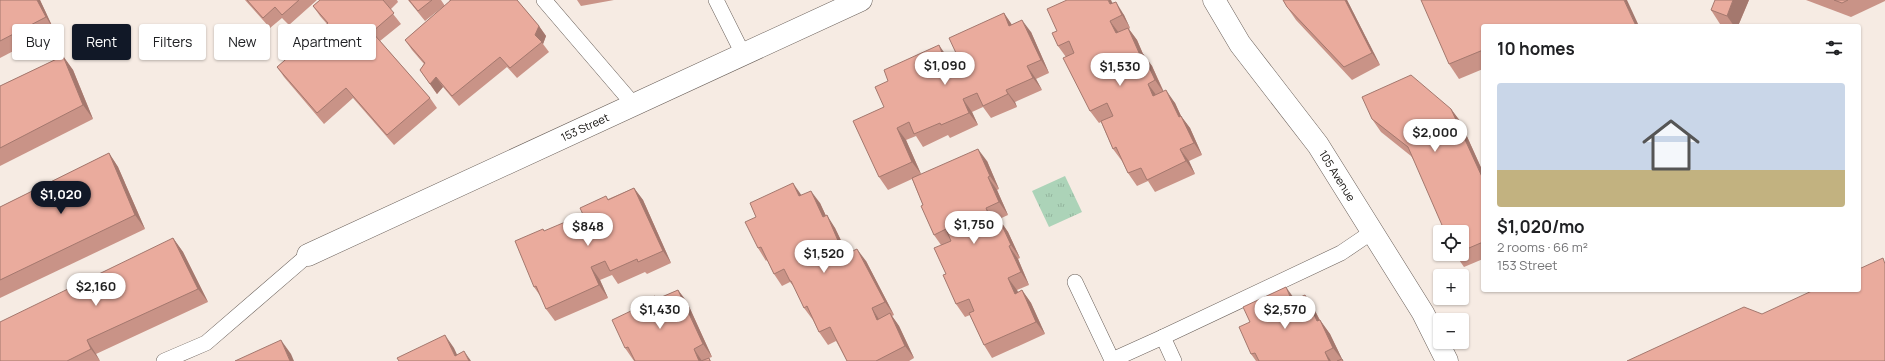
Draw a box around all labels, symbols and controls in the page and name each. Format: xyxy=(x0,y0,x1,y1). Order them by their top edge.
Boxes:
chip: Buy xyxy=(12,24,64,60)
chip: Rent xyxy=(72,24,131,60)
chip: Filters xyxy=(139,24,206,60)
chip: New xyxy=(214,24,270,60)
chip: Apartment xyxy=(278,24,376,60)
text: 10 homes xyxy=(1497,37,1575,60)
icon: filters xyxy=(1823,37,1845,59)
pin: $1,090 xyxy=(912,52,978,86)
pin: $1,530 xyxy=(1087,53,1153,87)
text: $1,090 xyxy=(924,56,966,74)
text: $1,530 xyxy=(1099,57,1141,75)
street label: 153 Street xyxy=(558,109,611,144)
icon: home xyxy=(1635,109,1707,181)
pin: $2,000 xyxy=(1402,119,1468,153)
text: $2,000 xyxy=(1412,123,1458,141)
street label: 105 Avenue xyxy=(1316,147,1359,204)
pin: $1,020 xyxy=(28,181,94,215)
text: $1,020 xyxy=(40,185,82,203)
pin: $1,750 xyxy=(941,211,1007,245)
pin: $848 xyxy=(564,213,612,247)
text: $1,750 xyxy=(954,215,994,233)
text: $1,020/mo xyxy=(1497,215,1585,238)
text: $848 xyxy=(572,217,604,235)
map controls xyxy=(1433,225,1469,349)
button: locate xyxy=(1433,225,1469,261)
text: 2 rooms · 66 m² xyxy=(1497,238,1588,256)
pin: $1,520 xyxy=(791,240,857,274)
text: $1,520 xyxy=(804,244,844,262)
text: 153 Street xyxy=(1497,256,1558,274)
button: + xyxy=(1433,269,1469,305)
pin: $2,160 xyxy=(63,273,129,307)
text: $2,160 xyxy=(76,277,116,295)
pin: $1,430 xyxy=(627,296,693,330)
pin: $2,570 xyxy=(1252,296,1318,330)
text: $1,430 xyxy=(639,300,681,318)
text: $2,570 xyxy=(1264,300,1306,318)
button: − xyxy=(1433,313,1469,349)

